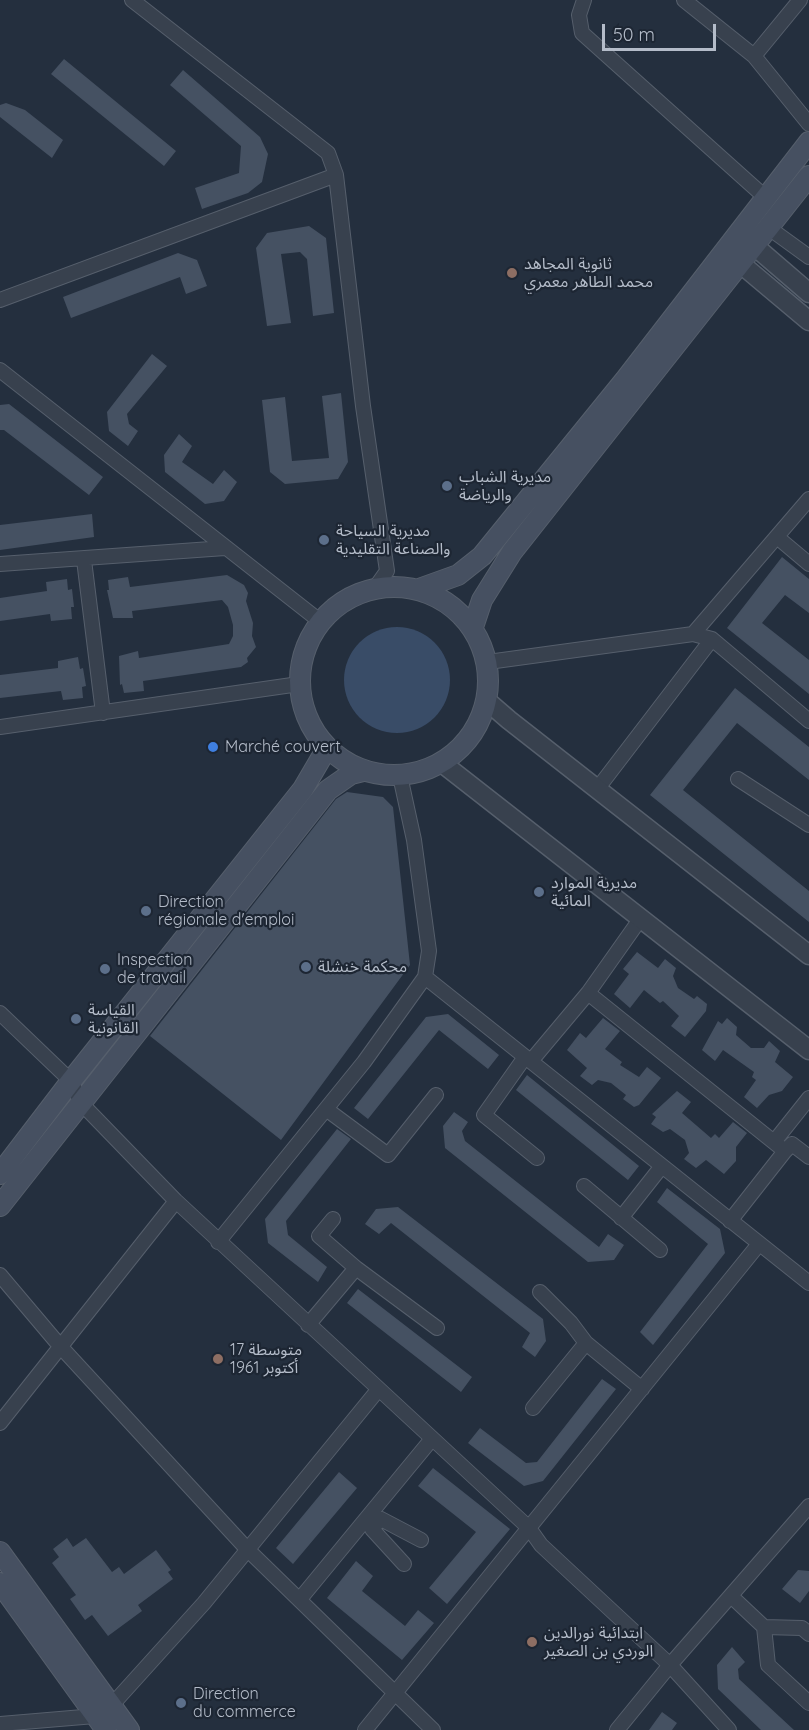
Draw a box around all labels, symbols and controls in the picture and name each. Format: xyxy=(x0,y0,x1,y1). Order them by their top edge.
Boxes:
scale bar xyxy=(605,12,719,50)
text: 50 m xyxy=(613,23,655,46)
place label: ثانوية المجاهد محمد الطاهر معمري xyxy=(524,254,653,292)
marker: ثانوية المجاهد محمد الطاهر معمري xyxy=(505,266,519,280)
place label: مديرية الشباب والرياضة xyxy=(459,467,551,505)
marker: مديرية الشباب والرياضة xyxy=(440,479,454,493)
place label: مديرية السياحة والصناعة التقليدية xyxy=(336,521,450,559)
marker: مديرية السياحة والصناعة التقليدية xyxy=(317,533,331,547)
place label: Marché couvert xyxy=(225,737,341,757)
marker: Marché couvert xyxy=(206,740,220,754)
place label: مديرية الموارد المائية xyxy=(551,873,637,911)
marker: مديرية الموارد المائية xyxy=(532,885,546,899)
place label: Direction régionale d'emploi xyxy=(158,892,294,930)
marker: Direction régionale d'emploi xyxy=(139,904,153,918)
place label: Inspection de travail xyxy=(117,950,193,988)
place label: محكمة خنشلة xyxy=(318,957,407,977)
marker: محكمة خنشلة xyxy=(299,960,313,974)
marker: Inspection de travail xyxy=(98,962,112,976)
place label: القياسة القانونية xyxy=(88,1000,138,1038)
marker: القياسة القانونية xyxy=(69,1012,83,1026)
place label: متوسطة 17 أكتوبر 1961 xyxy=(230,1340,302,1378)
marker: متوسطة 17 أكتوبر 1961 xyxy=(211,1352,225,1366)
place label: ابتدائية نورالدين الوردي بن الصغير xyxy=(544,1623,653,1661)
marker: ابتدائية نورالدين الوردي بن الصغير xyxy=(525,1635,539,1649)
place label: Direction du commerce xyxy=(193,1684,296,1722)
marker: Direction du commerce xyxy=(174,1696,188,1710)

